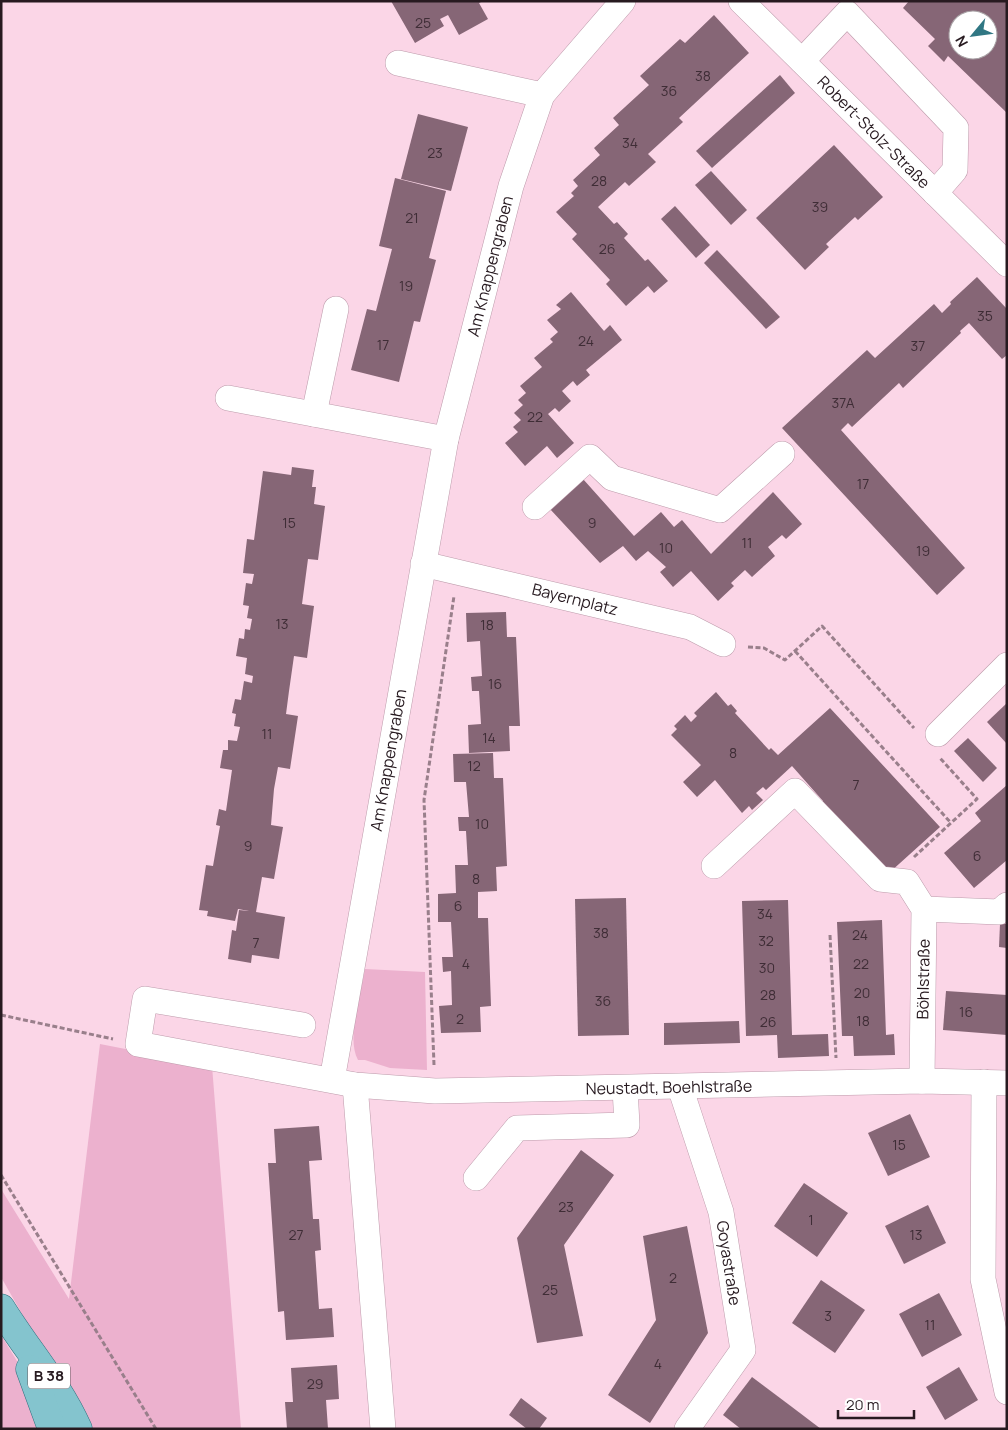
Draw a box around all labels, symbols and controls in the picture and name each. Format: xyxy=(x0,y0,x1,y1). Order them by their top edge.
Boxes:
north arrow xyxy=(948,10,998,60)
house number: 25 xyxy=(415,13,431,32)
text: N xyxy=(950,33,972,51)
house number: 38 xyxy=(695,66,711,85)
street label: Robert-Stolz-Straße xyxy=(813,71,935,193)
house number: 36 xyxy=(661,81,677,100)
house number: 34 xyxy=(622,133,638,152)
house number: 23 xyxy=(427,143,443,162)
house number: 28 xyxy=(591,171,607,190)
street label: Am Knappengraben xyxy=(462,193,518,339)
house number: 39 xyxy=(812,197,828,216)
house number: 21 xyxy=(405,208,419,227)
house number: 26 xyxy=(599,239,615,258)
house number: 19 xyxy=(399,276,413,295)
house number: 35 xyxy=(977,306,993,325)
house number: 24 xyxy=(578,331,594,350)
house number: 17 xyxy=(377,335,389,354)
house number: 37 xyxy=(911,336,925,355)
house number: 37A xyxy=(831,393,855,412)
house number: 22 xyxy=(527,407,543,426)
house number: 17 xyxy=(857,474,869,493)
house number: 15 xyxy=(282,513,296,532)
house number: 9 xyxy=(588,513,596,532)
house number: 11 xyxy=(742,533,752,552)
house number: 10 xyxy=(659,538,673,557)
house number: 19 xyxy=(916,541,930,560)
street label: Bayernplatz xyxy=(530,578,620,620)
house number: 13 xyxy=(275,614,289,633)
house number: 18 xyxy=(480,615,494,634)
house number: 16 xyxy=(488,674,502,693)
street label: Am Knappengraben xyxy=(365,687,411,833)
house number: 11 xyxy=(262,724,272,743)
house number: 14 xyxy=(482,728,496,747)
house number: 8 xyxy=(729,743,737,762)
house number: 12 xyxy=(467,756,481,775)
house number: 7 xyxy=(852,775,860,794)
house number: 10 xyxy=(475,814,489,833)
house number: 9 xyxy=(244,836,252,855)
house number: 6 xyxy=(973,846,981,865)
house number: 8 xyxy=(472,869,480,888)
house number: 6 xyxy=(454,896,462,915)
house number: 34 xyxy=(757,904,773,923)
house number: 38 xyxy=(593,923,609,942)
house number: 24 xyxy=(852,925,868,944)
house number: 32 xyxy=(758,931,774,950)
house number: 7 xyxy=(252,933,260,952)
street label: Böhlstraße xyxy=(911,939,935,1019)
house number: 4 xyxy=(462,954,470,973)
house number: 22 xyxy=(853,954,869,973)
house number: 30 xyxy=(759,958,775,977)
house number: 20 xyxy=(854,983,870,1002)
house number: 28 xyxy=(760,985,776,1004)
house number: 36 xyxy=(595,991,611,1010)
house number: 16 xyxy=(959,1002,973,1021)
house number: 2 xyxy=(456,1009,464,1028)
house number: 18 xyxy=(856,1011,870,1030)
house number: 26 xyxy=(760,1012,776,1031)
street label: Neustadt, Boehlstraße xyxy=(585,1075,753,1099)
house number: 15 xyxy=(892,1135,906,1154)
house number: 23 xyxy=(558,1197,574,1216)
house number: 1 xyxy=(808,1210,814,1229)
street label: Goyastraße xyxy=(711,1219,747,1307)
house number: 27 xyxy=(288,1225,304,1244)
house number: 13 xyxy=(909,1225,923,1244)
house number: 2 xyxy=(669,1268,677,1287)
house number: 25 xyxy=(542,1280,558,1299)
house number: 3 xyxy=(824,1306,832,1325)
house number: 11 xyxy=(925,1315,935,1334)
house number: 4 xyxy=(654,1354,662,1373)
road number: B 38 xyxy=(28,1364,70,1388)
house number: 29 xyxy=(307,1374,323,1393)
scale bar xyxy=(838,1388,914,1420)
text: 20 m xyxy=(846,1394,879,1415)

